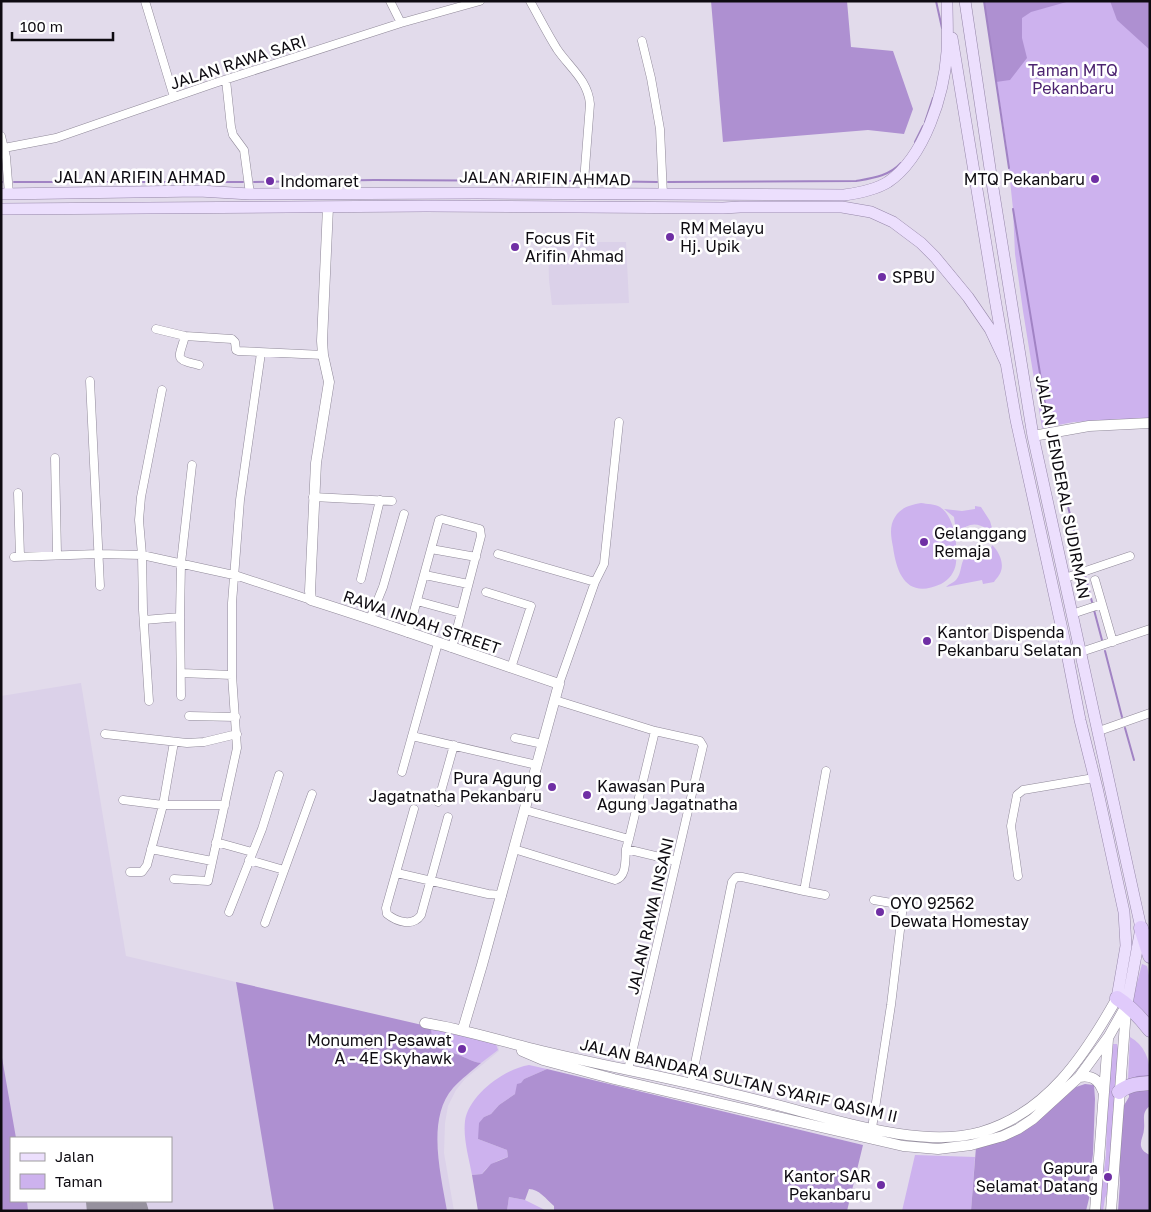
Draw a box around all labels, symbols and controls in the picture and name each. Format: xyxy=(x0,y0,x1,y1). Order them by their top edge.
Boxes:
scale bar xyxy=(12,10,114,42)
text: 100 m xyxy=(20,17,63,35)
street label: JALAN RAWA SARI xyxy=(167,31,309,93)
park label: Taman MTQ Pekanbaru xyxy=(1028,60,1118,98)
street label: JALAN ARIFIN AHMAD xyxy=(54,167,226,187)
street label: JALAN ARIFIN AHMAD xyxy=(459,167,631,189)
place label: MTQ Pekanbaru xyxy=(964,169,1085,189)
place label: Indomaret xyxy=(280,171,359,191)
marker: MTQ Pekanbaru xyxy=(1089,173,1101,185)
marker: Indomaret xyxy=(264,175,276,187)
place label: RM Melayu Hj. Upik xyxy=(680,218,764,256)
place label: Focus Fit Arifin Ahmad xyxy=(525,228,624,266)
marker: RM Melayu Hj. Upik xyxy=(664,231,676,243)
marker: Focus Fit Arifin Ahmad xyxy=(509,241,521,253)
place label: SPBU xyxy=(892,267,935,287)
marker: SPBU xyxy=(876,271,888,283)
street label: JALAN JENDERAL SUDIRMAN xyxy=(1031,373,1095,601)
place label: Gelanggang Remaja xyxy=(934,523,1027,561)
marker: Gelanggang Remaja xyxy=(918,536,930,548)
street label: RAWA INDAH STREET xyxy=(341,586,503,658)
place label: Kantor Dispenda Pekanbaru Selatan xyxy=(937,622,1082,660)
marker: Kantor Dispenda Pekanbaru Selatan xyxy=(921,635,933,647)
place label: Pura Agung Jagatnatha Pekanbaru xyxy=(369,768,542,806)
place label: Kawasan Pura Agung Jagatnatha xyxy=(597,776,738,814)
marker: Pura Agung Jagatnatha Pekanbaru xyxy=(546,781,558,793)
marker: Kawasan Pura Agung Jagatnatha xyxy=(581,789,593,801)
street label: JALAN RAWA INSANI xyxy=(622,836,678,996)
place label: OYO 92562 Dewata Homestay xyxy=(890,893,1029,931)
marker: OYO 92562 Dewata Homestay xyxy=(874,906,886,918)
place label: Monumen Pesawat A - 4E Skyhawk xyxy=(307,1030,452,1068)
street label: JALAN BANDARA SULTAN SYARIF QASIM II xyxy=(578,1034,900,1126)
marker: Monumen Pesawat A - 4E Skyhawk xyxy=(456,1043,468,1055)
legend xyxy=(10,1137,172,1202)
text: Jalan xyxy=(55,1147,94,1165)
place label: Gapura Selamat Datang xyxy=(976,1158,1098,1196)
place label: Kantor SAR Pekanbaru xyxy=(783,1166,871,1204)
marker: Gapura Selamat Datang xyxy=(1102,1171,1114,1183)
text: Taman xyxy=(55,1172,102,1190)
marker: Kantor SAR Pekanbaru xyxy=(875,1179,887,1191)

